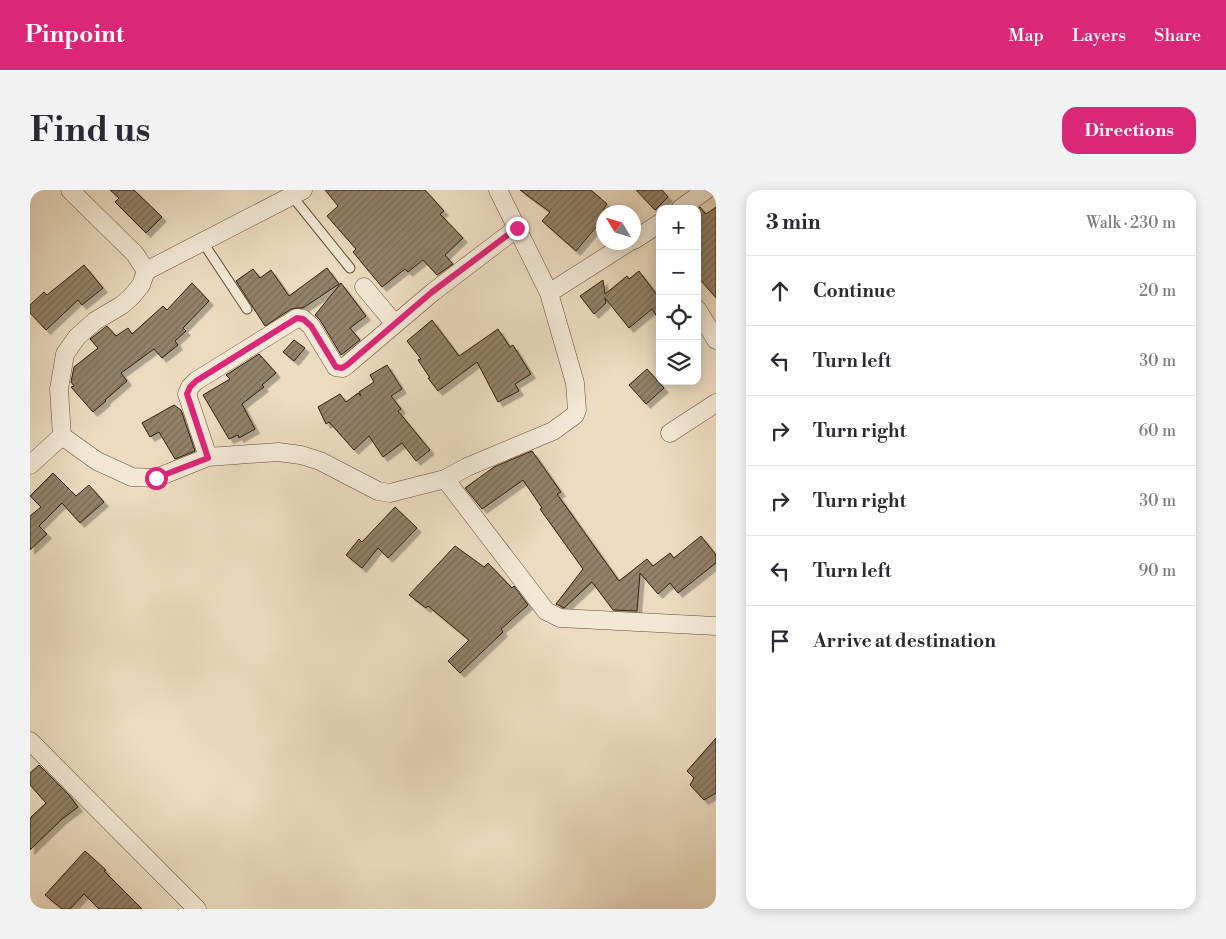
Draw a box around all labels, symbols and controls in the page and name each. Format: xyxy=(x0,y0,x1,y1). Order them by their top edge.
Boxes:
text: Pinpoint xyxy=(25,20,124,50)
text: Map xyxy=(1009,24,1044,47)
text: Layers xyxy=(1072,24,1126,47)
text: Share xyxy=(1154,24,1201,47)
button: Directions xyxy=(1062,107,1196,154)
text: Find us xyxy=(30,109,150,152)
north arrow xyxy=(596,205,641,250)
map controls xyxy=(656,205,701,385)
button: + xyxy=(656,205,701,250)
text: 3 min xyxy=(766,210,821,236)
text: Walk · 230 m xyxy=(1086,213,1176,233)
route end xyxy=(506,217,529,240)
button: − xyxy=(656,250,701,295)
icon: ahead xyxy=(766,277,794,305)
text: Continue xyxy=(813,279,896,303)
text: 20 m xyxy=(1139,281,1176,301)
button: locate xyxy=(656,295,701,340)
button: layers xyxy=(656,340,701,385)
icon: left xyxy=(766,347,794,375)
text: Turn left xyxy=(813,349,892,373)
text: 30 m xyxy=(1139,351,1176,371)
icon: right xyxy=(766,417,794,445)
text: Turn right xyxy=(813,419,906,443)
text: 60 m xyxy=(1138,421,1176,441)
route start xyxy=(145,467,168,490)
icon: right xyxy=(766,487,794,515)
text: Turn right xyxy=(813,489,906,513)
text: 30 m xyxy=(1139,491,1176,511)
icon: left xyxy=(766,557,794,585)
text: Turn left xyxy=(813,559,892,583)
text: 90 m xyxy=(1138,561,1176,581)
icon: arrive xyxy=(766,627,794,655)
text: Arrive at destination xyxy=(813,629,996,653)

